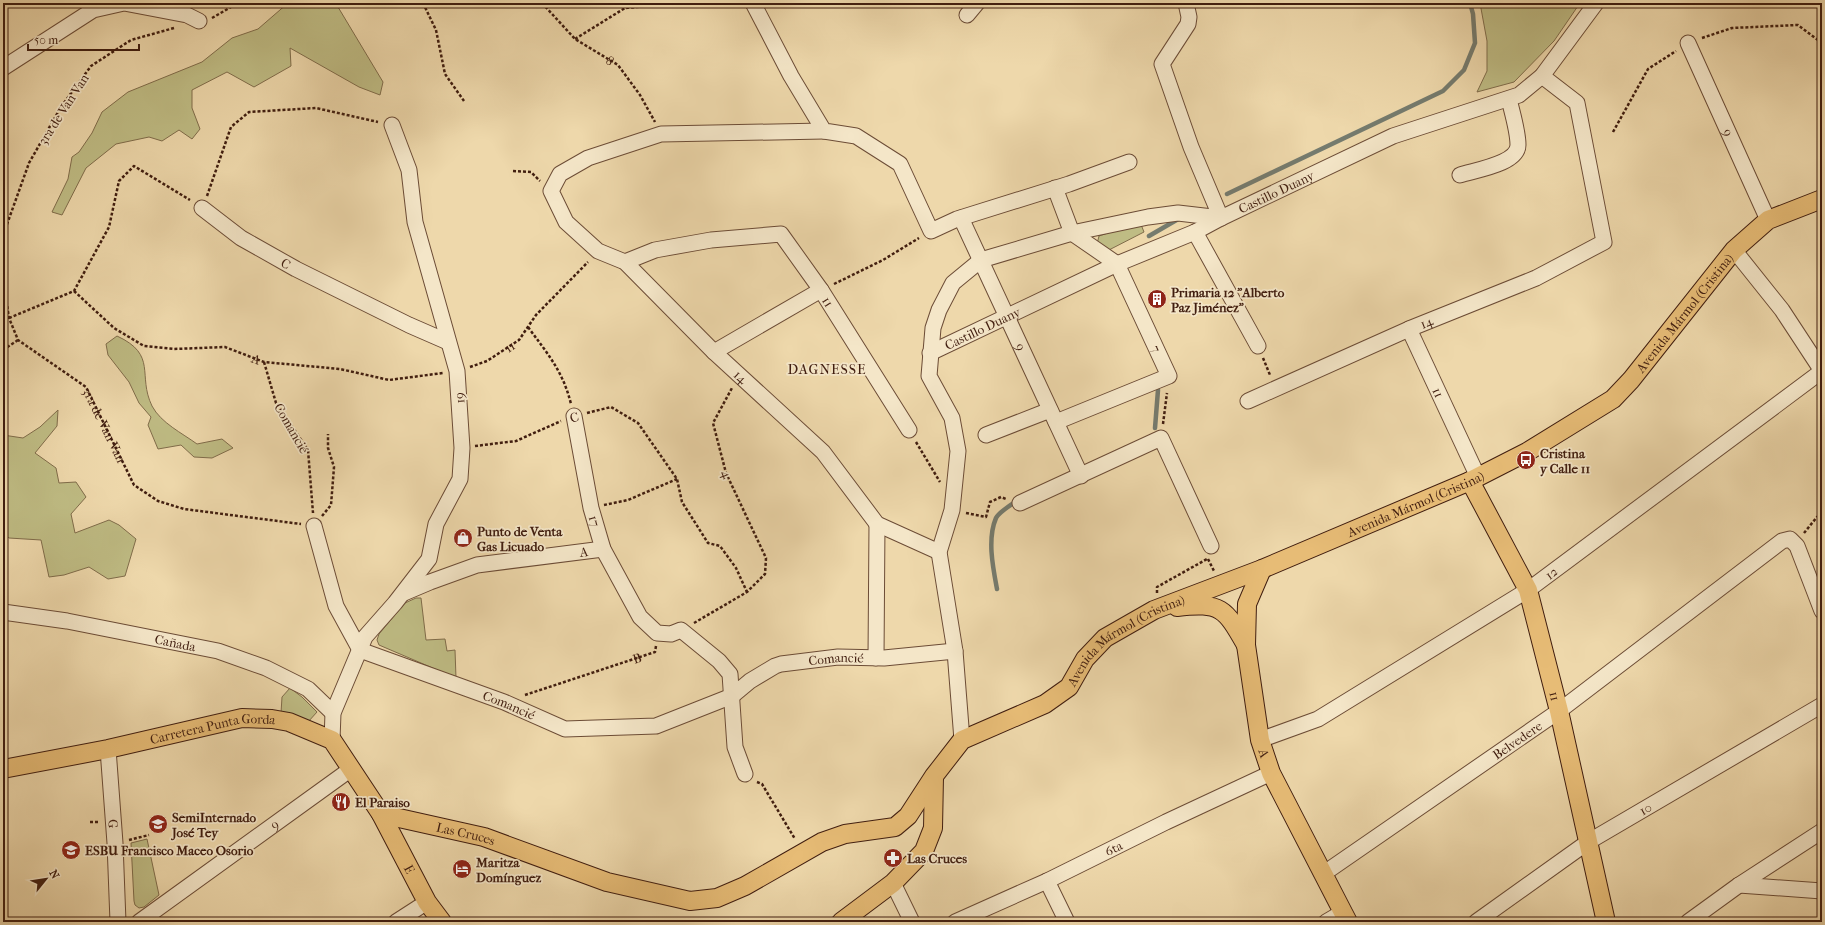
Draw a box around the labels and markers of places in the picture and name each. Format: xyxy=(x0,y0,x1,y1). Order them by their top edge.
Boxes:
place label: Primaria 12 "Alberto Paz Jiménez" xyxy=(1171,285,1285,316)
building icon: Primaria 12 "Alberto Paz Jiménez" xyxy=(1146,288,1168,310)
place label: Cristina y Calle 11 xyxy=(1540,446,1590,477)
bus stop icon: Cristina y Calle 11 xyxy=(1515,449,1537,471)
place label: Punto de Venta Gas Licuado xyxy=(477,524,563,554)
shop icon: Punto de Venta Gas Licuado xyxy=(452,527,474,549)
restaurant icon: El Paraiso xyxy=(330,791,352,813)
place label: El Paraiso xyxy=(355,795,410,810)
place label: SemiInternado José Tey xyxy=(170,810,257,841)
school or university icon: SemiInternado José Tey xyxy=(147,813,169,835)
school or university icon: ESBU Francisco Maceo Osorio xyxy=(60,839,82,861)
place label: ESBU Francisco Maceo Osorio xyxy=(85,843,254,858)
pharmacy icon: Las Cruces xyxy=(882,847,904,869)
place label: Las Cruces xyxy=(907,851,967,866)
place label: Maritza Domínguez xyxy=(475,855,542,886)
hotel icon: Maritza Domínguez xyxy=(451,858,473,880)

